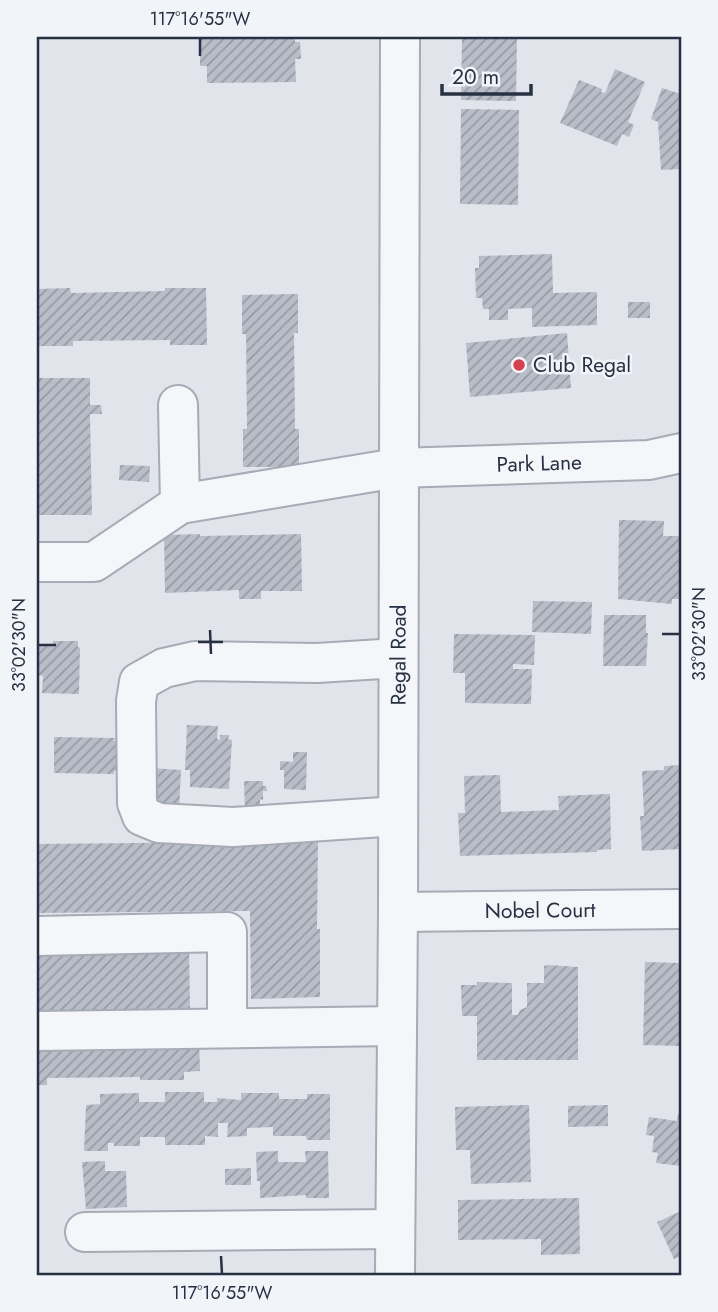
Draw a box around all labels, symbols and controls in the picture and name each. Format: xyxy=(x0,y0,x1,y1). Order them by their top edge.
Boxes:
text: 117°16'55"W xyxy=(150,6,251,32)
scale bar xyxy=(442,52,531,96)
text: 20 m xyxy=(452,62,499,92)
place label: Club Regal xyxy=(533,350,631,380)
marker: Club Regal xyxy=(511,357,527,373)
street label: Park Lane xyxy=(496,447,582,480)
text: 33°02'30"N xyxy=(686,587,712,681)
text: 33°02'30"N xyxy=(6,598,32,692)
street label: Regal Road xyxy=(383,604,414,706)
street label: Nobel Court xyxy=(484,895,596,926)
text: 117°16'55"W xyxy=(172,1280,273,1306)

